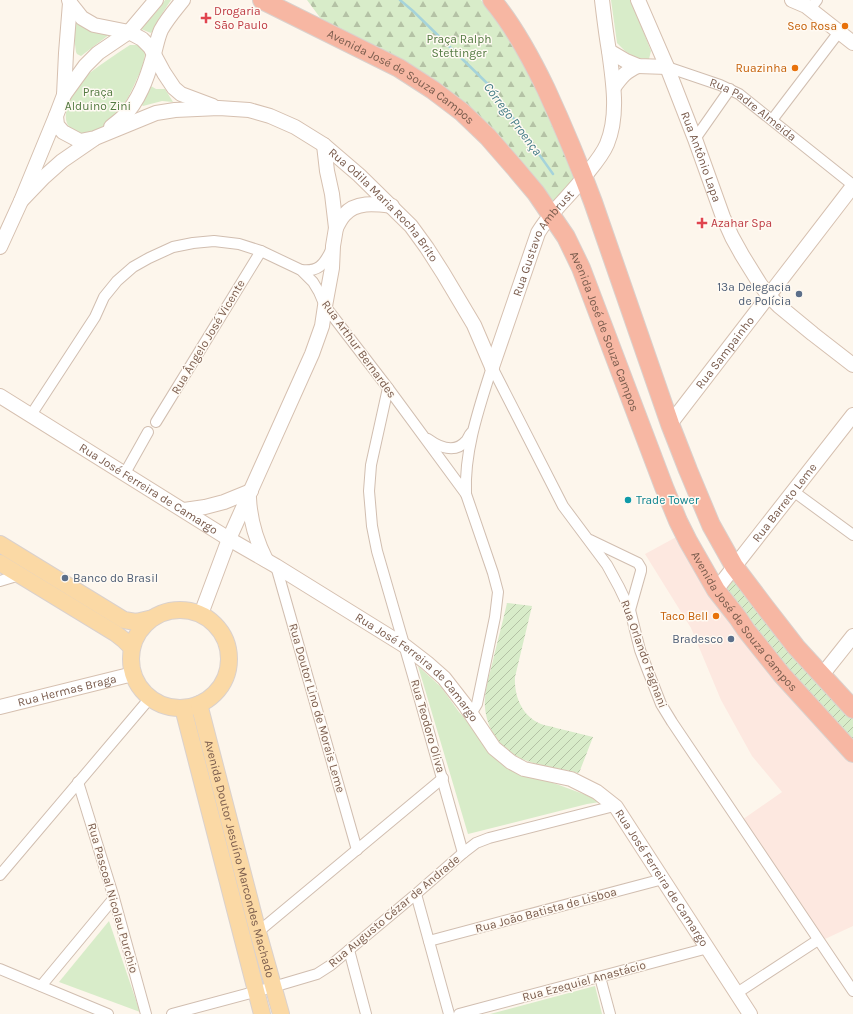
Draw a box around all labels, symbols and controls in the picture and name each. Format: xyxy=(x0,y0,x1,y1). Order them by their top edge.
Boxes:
place label: Drogaria São Paulo xyxy=(214,4,268,32)
marker: Drogaria São Paulo xyxy=(201,13,211,23)
place label: Seo Rosa xyxy=(787,19,837,33)
marker: Seo Rosa xyxy=(840,21,850,31)
street label: Avenida José de Souza Campos xyxy=(325,27,477,127)
park label: Praça Ralph Stettinger xyxy=(427,32,491,60)
place label: Ruazinha xyxy=(735,61,787,75)
marker: Ruazinha xyxy=(790,63,800,73)
street label: Rua Padre Almeida xyxy=(708,75,799,144)
water label: Córrego Proença xyxy=(481,80,546,159)
park label: Praça Alduino Zini xyxy=(65,85,131,113)
street label: Rua Antônio Lapa xyxy=(678,109,724,204)
street label: Rua Odila Maria Rocha Brito xyxy=(326,145,441,264)
street label: Rua Gustavo Ambrust xyxy=(510,187,577,298)
place label: Azahar Spa xyxy=(711,216,772,230)
marker: Azahar Spa xyxy=(696,217,708,229)
street label: Avenida José de Souza Campos xyxy=(567,249,642,413)
street label: Rua Ângelo José Vicente xyxy=(168,277,248,397)
place label: 13ª Delegacia de Polícia xyxy=(717,280,791,308)
marker: 13ª Delegacia de Polícia xyxy=(794,289,804,299)
street label: Rua Arthur Bernardes xyxy=(319,297,399,401)
street label: Rua Sampainho xyxy=(693,314,757,392)
street label: Rua José Ferreira de Camargo xyxy=(77,440,220,537)
street label: Rua Barreto Leme xyxy=(749,460,820,545)
place label: Trade Tower xyxy=(636,493,700,507)
marker: Trade Tower xyxy=(623,495,633,505)
street label: Avenida José de Souza Campos xyxy=(688,549,800,694)
place label: Banco do Brasil xyxy=(73,571,158,585)
marker: Banco do Brasil xyxy=(60,573,70,583)
street label: Rua Orlando Fagnani xyxy=(618,598,670,710)
place label: Taco Bell xyxy=(660,609,708,623)
street label: Rua José Ferreira de Camargo xyxy=(353,610,481,724)
marker: Taco Bell xyxy=(711,611,721,621)
street label: Rua Doutor Lino de Morais Leme xyxy=(286,622,348,794)
place label: Bradesco xyxy=(672,632,723,646)
marker: Bradesco xyxy=(726,634,736,644)
street label: Rua Hermas Braga xyxy=(16,671,118,709)
street label: Rua Teodoro Oliva xyxy=(408,678,448,774)
street label: Avenida Doutor Jesuíno Marcondes Machado xyxy=(202,738,277,979)
street label: Rua José Ferreira de Camargo xyxy=(612,807,711,949)
street label: Rua Pascoal Nicolau Purchio xyxy=(85,821,141,975)
street label: Rua Augusto Cézar de Andrade xyxy=(325,852,463,970)
street label: Rua João Batista de Lisboa xyxy=(474,884,618,936)
street label: Rua Ezequiel Anastácio xyxy=(521,958,647,1004)

